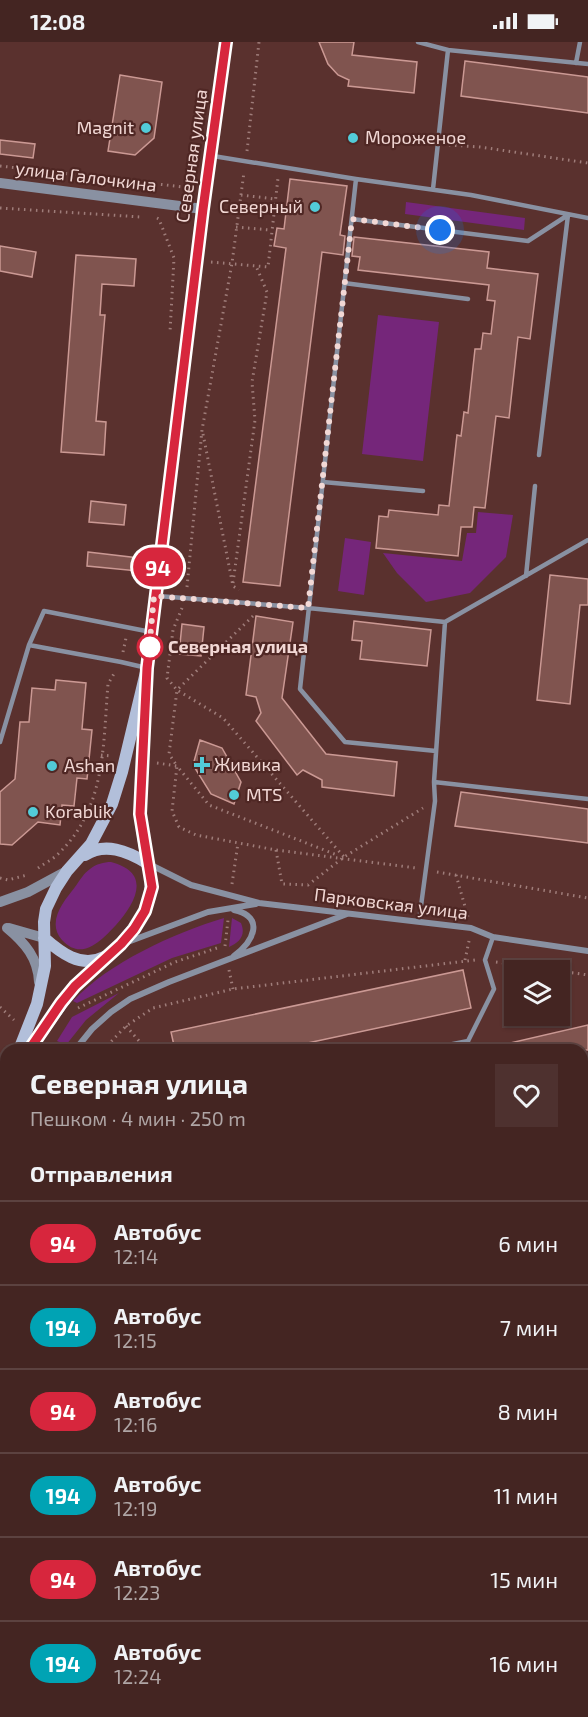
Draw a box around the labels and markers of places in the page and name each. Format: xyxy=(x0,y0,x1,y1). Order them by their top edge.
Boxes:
place label: Magnit xyxy=(77,116,134,138)
marker: Magnit xyxy=(139,121,153,135)
place label: Мороженое xyxy=(365,126,466,148)
marker: Мороженое xyxy=(346,131,360,145)
place label: Северный xyxy=(219,195,303,217)
marker: Северный xyxy=(308,200,322,214)
marker: Северная улица xyxy=(137,634,163,660)
place label: Северная улица xyxy=(168,635,308,657)
place label: Живика xyxy=(214,753,281,775)
place label: Аshan xyxy=(64,754,115,776)
marker: Живика xyxy=(195,758,209,772)
marker: Аshan xyxy=(45,759,59,773)
place label: MTS xyxy=(246,783,282,805)
marker: MTS xyxy=(227,788,241,802)
place label: Korablik xyxy=(45,800,112,822)
marker: Korablik xyxy=(26,805,40,819)

